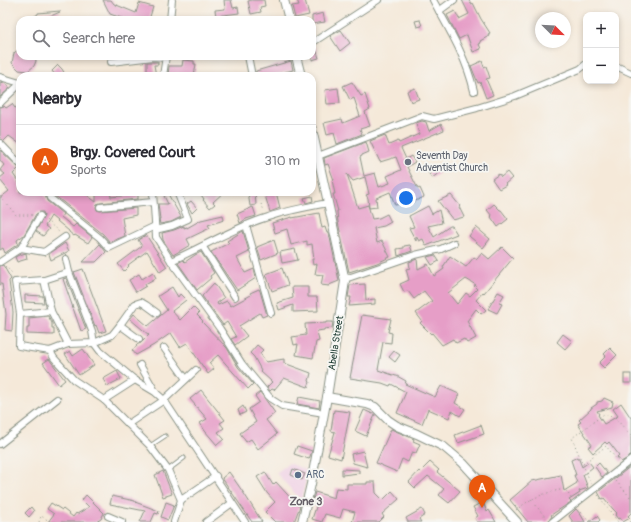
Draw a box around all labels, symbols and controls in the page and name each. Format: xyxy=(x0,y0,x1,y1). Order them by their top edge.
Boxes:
north arrow xyxy=(535,12,571,48)
map controls xyxy=(583,12,619,84)
button: + xyxy=(583,12,619,48)
search box xyxy=(16,16,316,60)
icon: search xyxy=(30,27,52,49)
text: Search here xyxy=(62,29,135,48)
button: − xyxy=(583,48,619,84)
text: Nearby xyxy=(32,88,81,109)
text: Brgy. Covered Court xyxy=(70,143,195,162)
place label: Seventh Day Adventist Church xyxy=(416,150,488,174)
text: A xyxy=(41,153,49,169)
text: 310 m xyxy=(264,153,300,169)
marker: Seventh Day Adventist Church xyxy=(403,157,413,167)
text: Sports xyxy=(70,162,106,178)
your location xyxy=(396,188,416,208)
street label: Abella Street xyxy=(326,314,346,371)
place label: ARC xyxy=(306,469,324,481)
marker: ARC xyxy=(293,470,303,480)
pin: A xyxy=(469,475,495,508)
district label: Zone 3 xyxy=(289,495,323,508)

